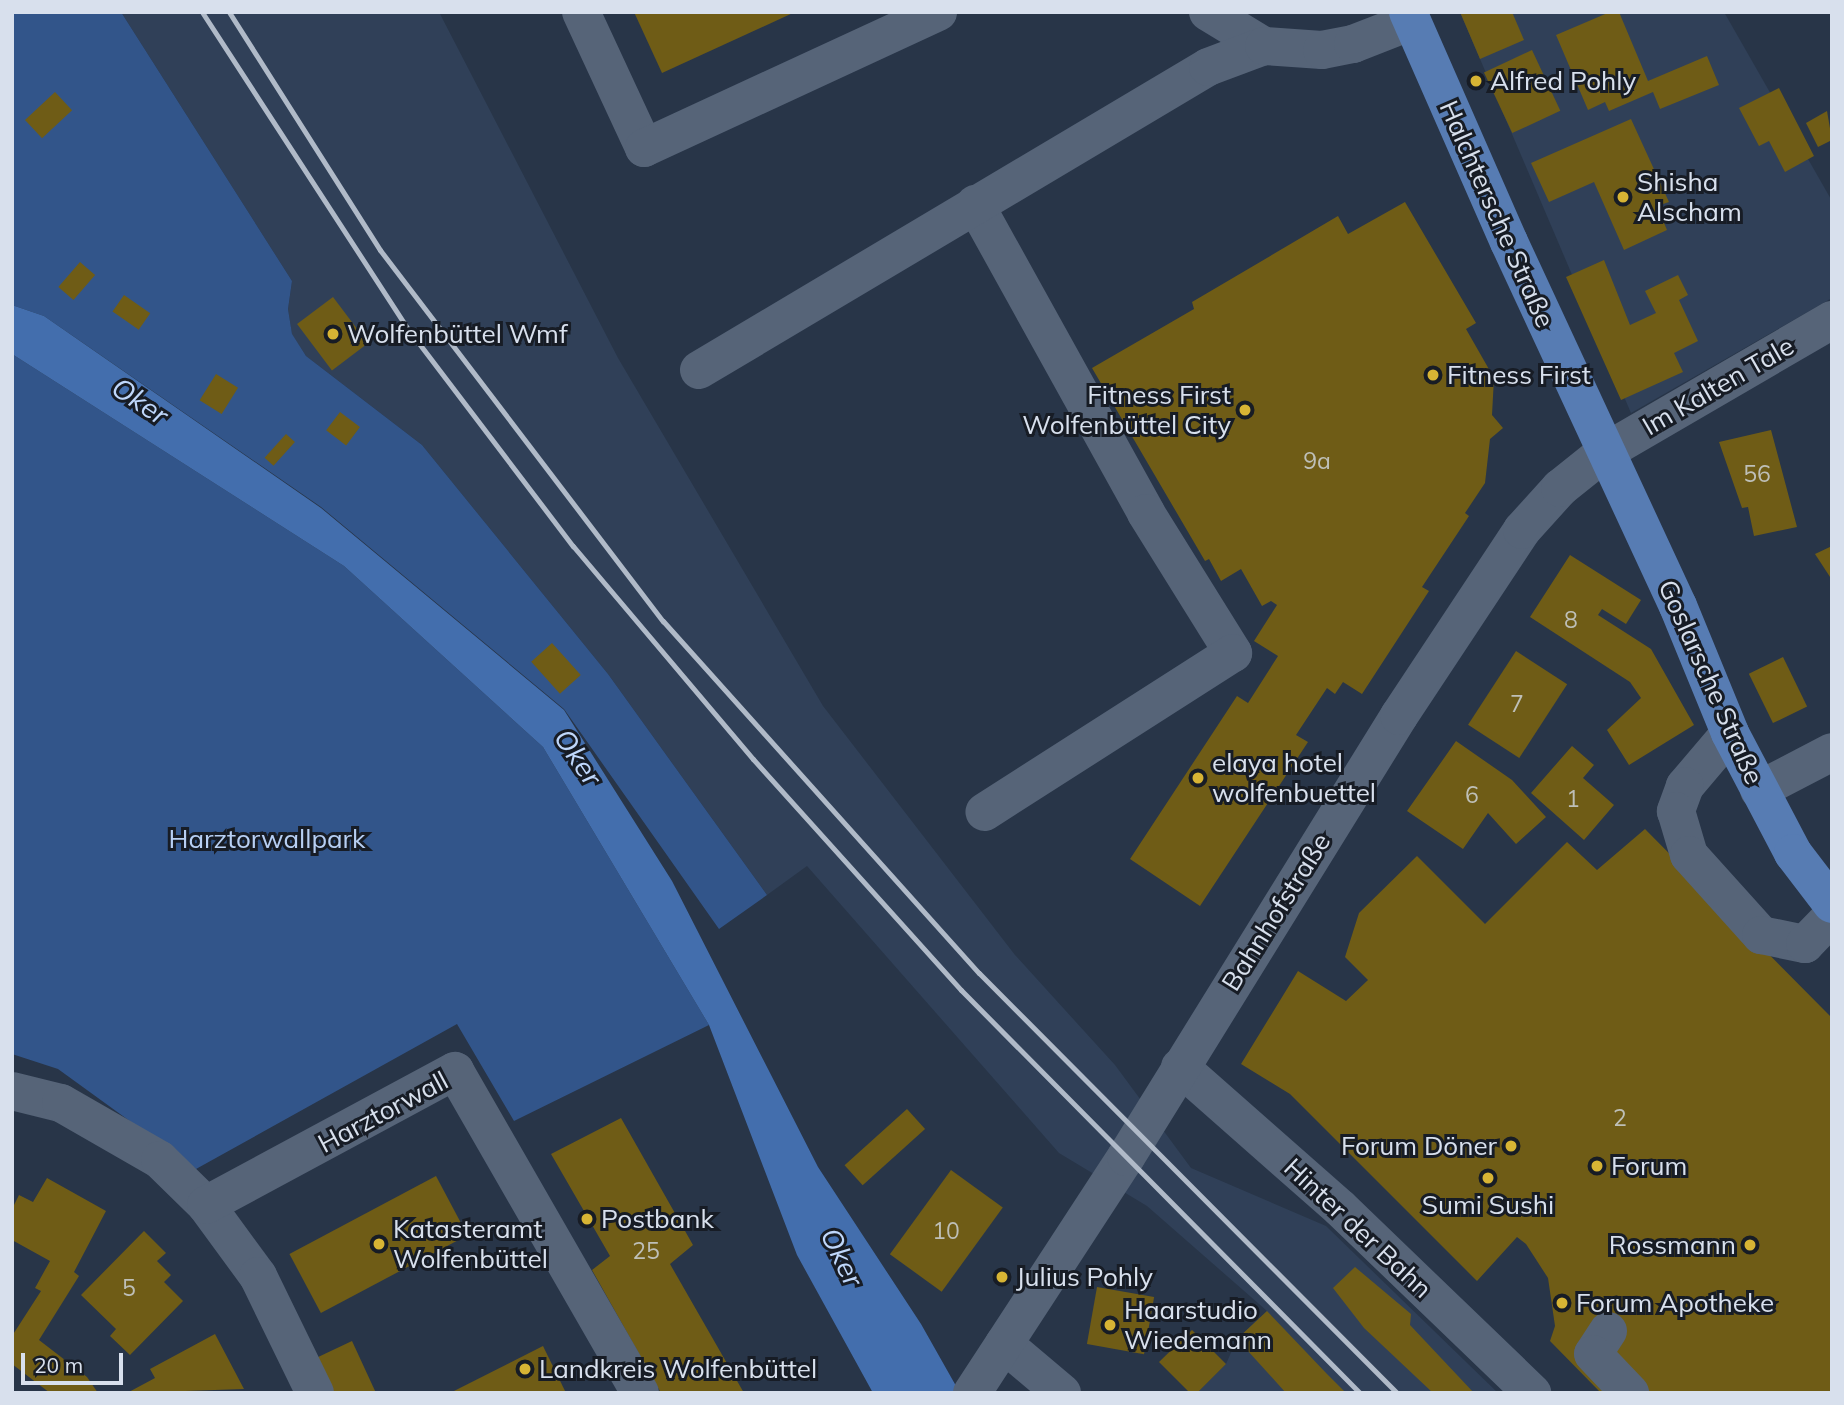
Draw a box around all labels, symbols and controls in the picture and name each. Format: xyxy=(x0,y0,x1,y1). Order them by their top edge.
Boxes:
place label: Alfred Pohly xyxy=(1490,65,1636,97)
marker: Alfred Pohly xyxy=(1468,73,1484,89)
street label: Halchtersche Straße xyxy=(1433,96,1561,332)
place label: Shisha Alscham xyxy=(1637,166,1742,228)
marker: Shisha Alscham xyxy=(1615,189,1631,205)
place label: Wolfenbüttel Wmf xyxy=(347,318,568,350)
marker: Wolfenbüttel Wmf xyxy=(325,326,341,342)
street label: Im Kalten Tale xyxy=(1637,330,1799,442)
place label: Fitness First xyxy=(1447,359,1591,391)
marker: Fitness First xyxy=(1425,367,1441,383)
water label: Oker xyxy=(105,370,175,432)
place label: Fitness First Wolfenbüttel City xyxy=(1022,379,1231,440)
marker: Fitness First Wolfenbüttel City xyxy=(1237,402,1253,418)
house number: 9a xyxy=(1303,447,1331,475)
house number: 56 xyxy=(1743,460,1771,488)
street label: Goslarsche Straße xyxy=(1652,575,1770,789)
house number: 8 xyxy=(1564,606,1578,634)
house number: 7 xyxy=(1510,690,1524,718)
water label: Oker xyxy=(547,722,609,792)
place label: elaya hotel wolfenbuettel xyxy=(1212,747,1376,808)
marker: elaya hotel wolfenbuettel xyxy=(1190,770,1206,786)
house number: 6 xyxy=(1465,781,1479,809)
house number: 1 xyxy=(1566,785,1580,813)
park label: Harztorwallpark xyxy=(169,823,365,855)
street label: Bahnhofstraße xyxy=(1215,828,1337,996)
street label: Harztorwall xyxy=(313,1065,453,1159)
house number: 2 xyxy=(1613,1104,1627,1132)
place label: Forum Döner xyxy=(1341,1130,1497,1162)
marker: Forum Döner xyxy=(1503,1138,1519,1154)
place label: Forum xyxy=(1611,1150,1687,1182)
street label: Hinter der Bahn xyxy=(1278,1152,1438,1304)
marker: Forum xyxy=(1589,1158,1605,1174)
marker: Sumi Sushi xyxy=(1480,1170,1496,1186)
place label: Sumi Sushi xyxy=(1422,1189,1554,1221)
place label: Postbank xyxy=(601,1203,714,1235)
marker: Postbank xyxy=(579,1211,595,1227)
place label: Katasteramt Wolfenbüttel xyxy=(393,1213,548,1274)
house number: 10 xyxy=(932,1217,960,1245)
water label: Oker xyxy=(814,1222,870,1292)
place label: Rossmann xyxy=(1609,1229,1736,1261)
marker: Katasteramt Wolfenbüttel xyxy=(371,1236,387,1252)
house number: 25 xyxy=(632,1237,660,1265)
marker: Rossmann xyxy=(1742,1237,1758,1253)
place label: Julius Pohly xyxy=(1016,1261,1153,1293)
marker: Julius Pohly xyxy=(994,1269,1010,1285)
house number: 5 xyxy=(122,1274,136,1302)
place label: Forum Apotheke xyxy=(1576,1287,1774,1319)
place label: Haarstudio Wiedemann xyxy=(1124,1294,1272,1356)
marker: Forum Apotheke xyxy=(1554,1295,1570,1311)
marker: Haarstudio Wiedemann xyxy=(1102,1317,1118,1333)
scale bar xyxy=(24,1338,126,1382)
text: 20 m xyxy=(34,1352,83,1378)
place label: Landkreis Wolfenbüttel xyxy=(539,1353,817,1385)
marker: Landkreis Wolfenbüttel xyxy=(517,1361,533,1377)

